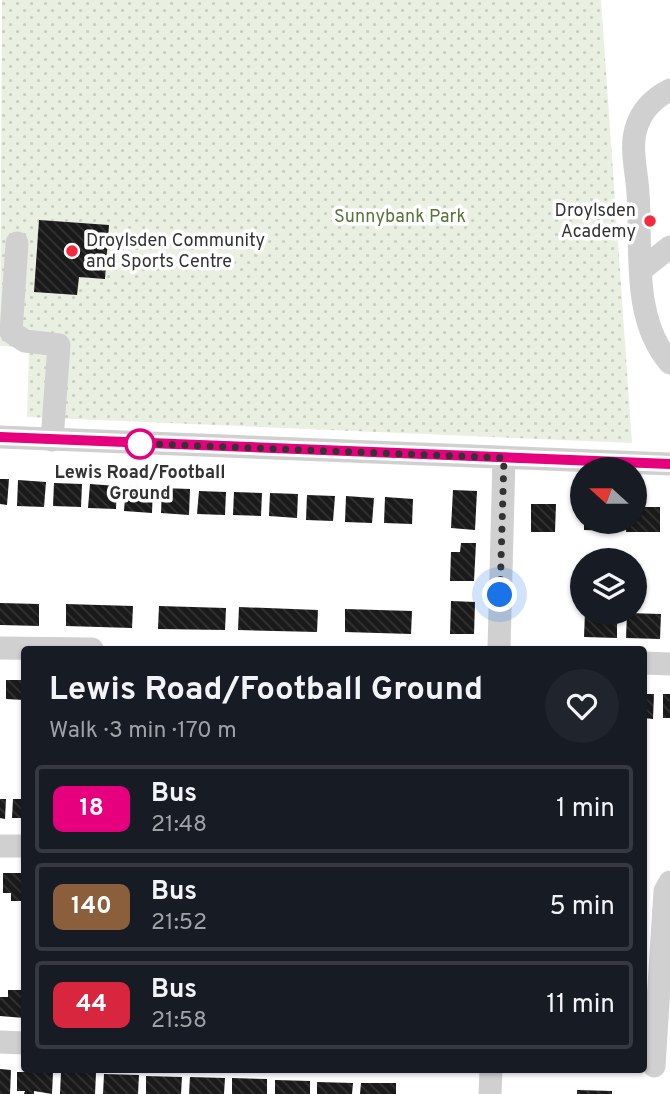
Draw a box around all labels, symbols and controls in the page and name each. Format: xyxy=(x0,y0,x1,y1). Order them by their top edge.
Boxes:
place label: Droylsden Academy xyxy=(555,200,636,244)
park label: Sunnybank Park xyxy=(334,206,466,229)
marker: Droylsden Academy xyxy=(642,213,658,229)
place label: Droylsden Community and Sports Centre xyxy=(86,230,265,274)
marker: Droylsden Community and Sports Centre xyxy=(64,243,80,259)
marker: Lewis Road/Football Ground xyxy=(125,429,155,459)
north arrow xyxy=(570,457,648,534)
map controls xyxy=(570,457,647,625)
place label: Lewis Road/Football Ground xyxy=(55,462,226,506)
button: layers xyxy=(570,548,647,625)
your location xyxy=(482,577,517,612)
button: heart xyxy=(545,669,619,743)
text: Lewis Road/Football Ground xyxy=(49,670,483,712)
text: Walk · 3 min · 170 m xyxy=(49,717,237,746)
text: Bus xyxy=(151,778,197,811)
text: 1 min xyxy=(556,793,615,826)
text: 18 xyxy=(79,794,104,824)
text: 21:48 xyxy=(151,811,207,840)
text: Bus xyxy=(151,876,197,909)
text: 5 min xyxy=(549,891,615,924)
text: 140 xyxy=(71,892,112,922)
text: 21:52 xyxy=(151,909,207,938)
text: Bus xyxy=(151,974,197,1007)
text: 11 min xyxy=(546,989,615,1022)
text: 44 xyxy=(76,990,107,1020)
text: 21:58 xyxy=(151,1007,207,1036)

